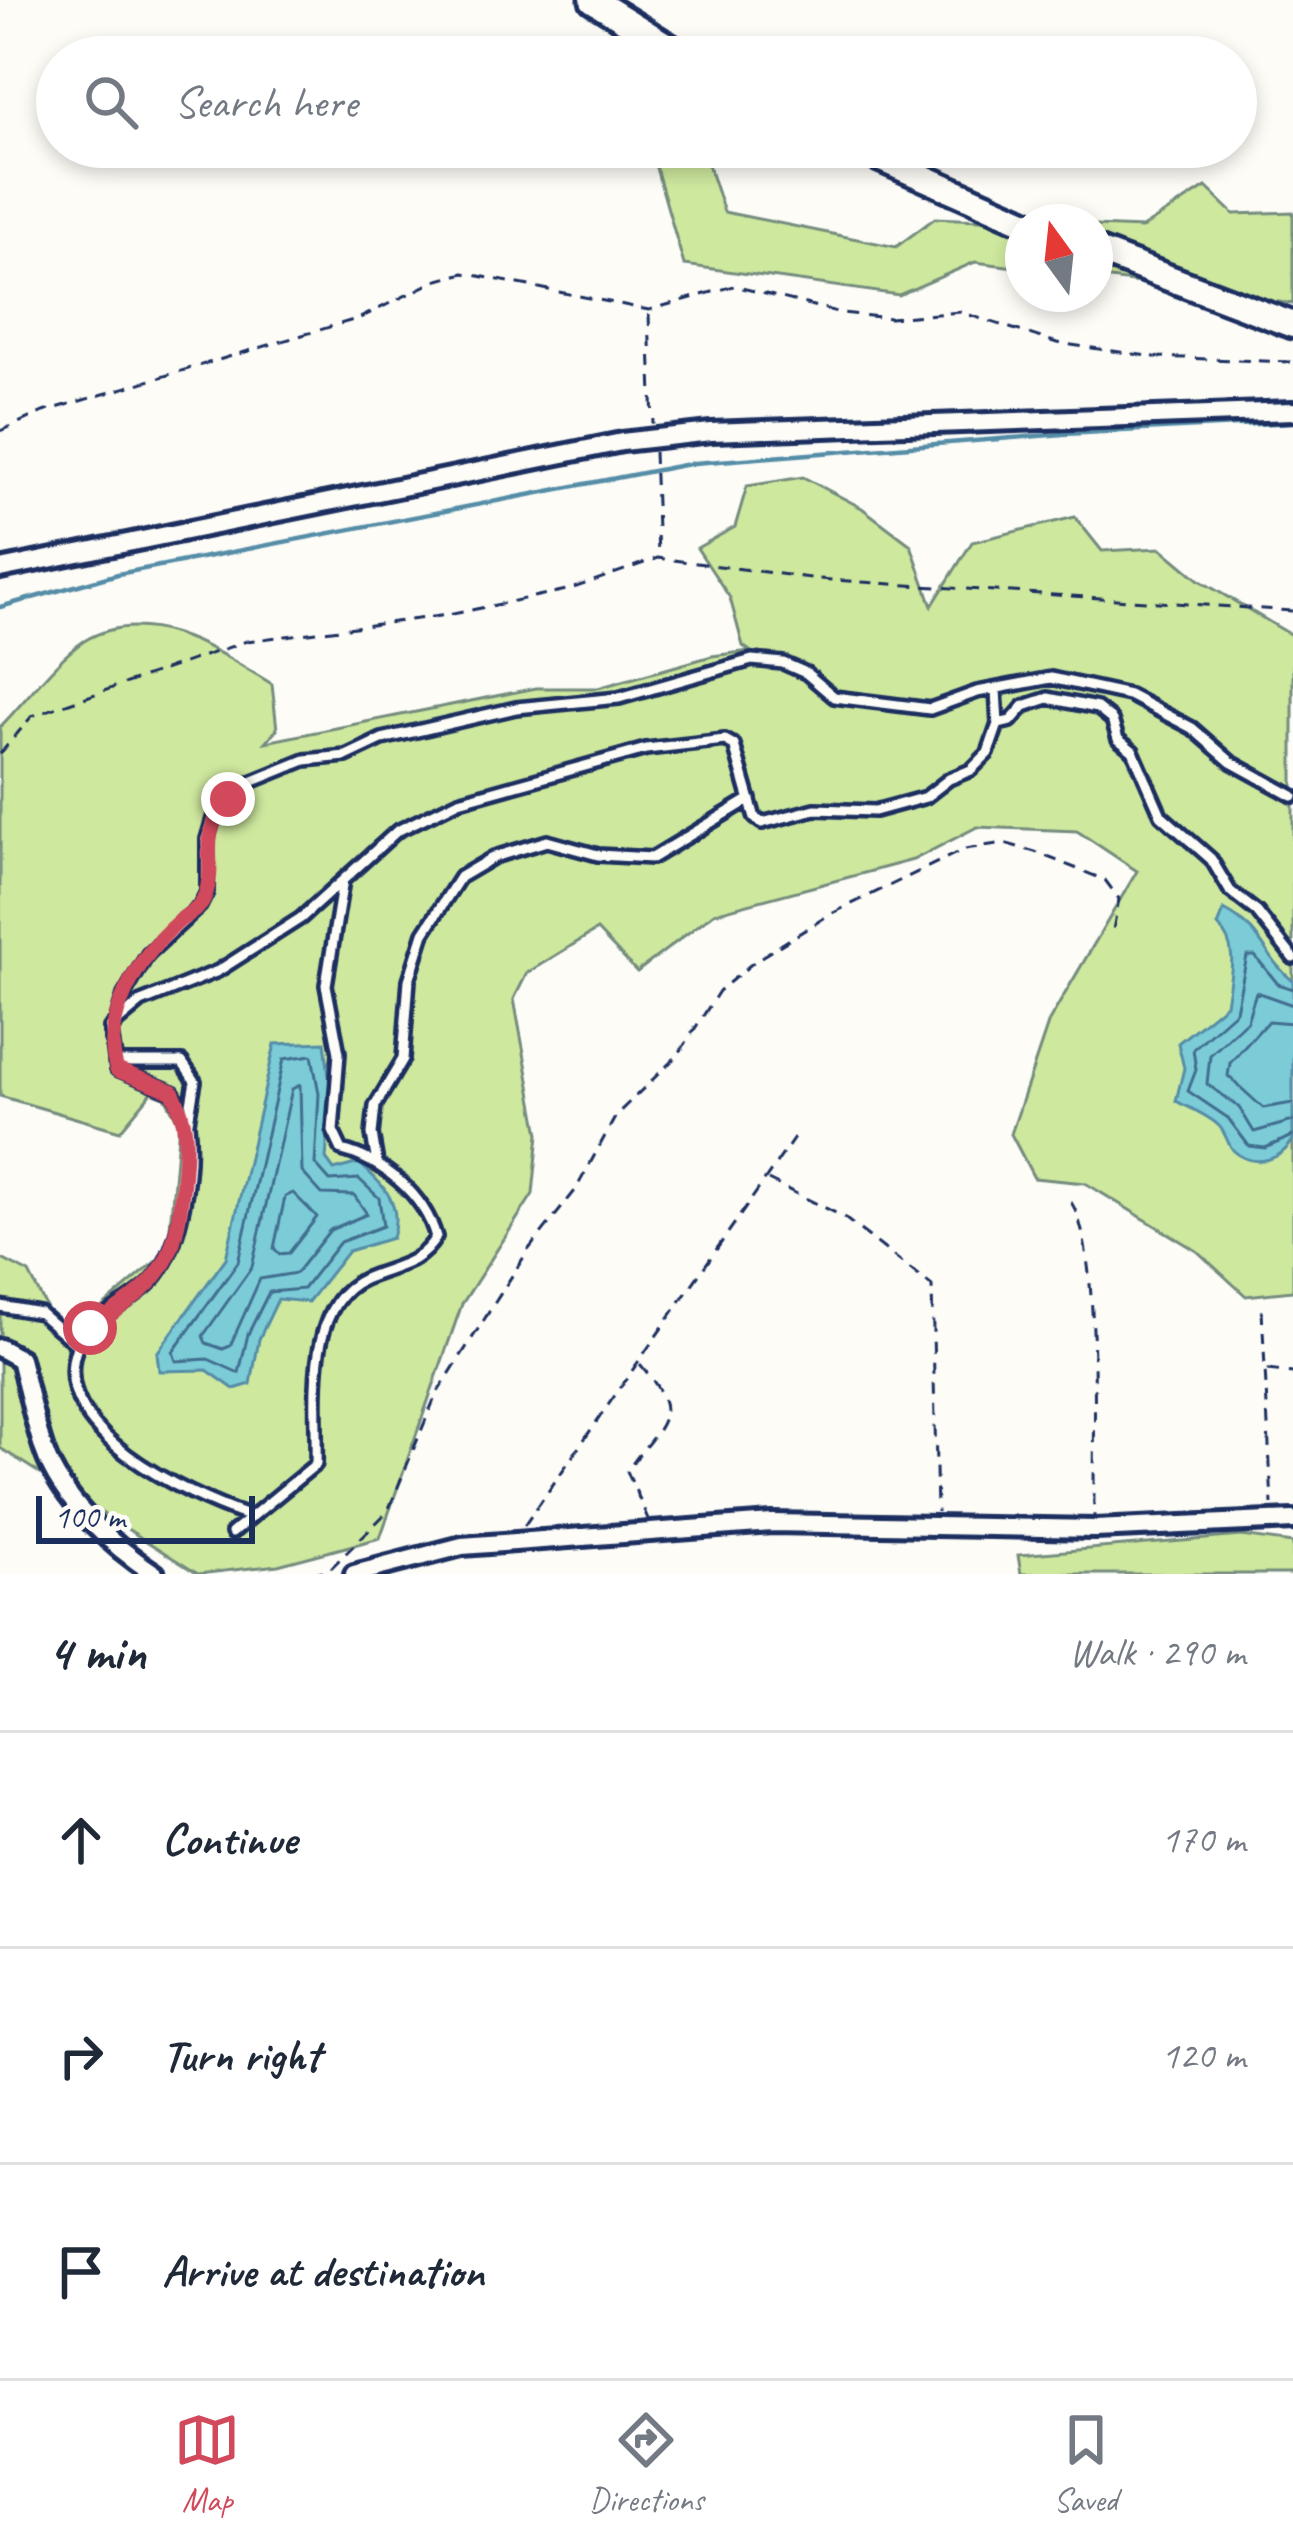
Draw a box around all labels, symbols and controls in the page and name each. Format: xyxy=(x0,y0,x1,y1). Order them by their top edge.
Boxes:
search box xyxy=(36,36,1257,168)
icon: search xyxy=(78,69,144,135)
text: Search here xyxy=(174,74,357,131)
north arrow xyxy=(1005,204,1113,312)
route end xyxy=(201,772,255,826)
route start xyxy=(63,1301,117,1355)
scale bar xyxy=(36,1490,255,1543)
text: 100 m xyxy=(54,1496,125,1538)
text: 4 min xyxy=(48,1620,146,1684)
text: Walk · 290 m xyxy=(1069,1628,1245,1677)
icon: ahead xyxy=(48,1807,114,1873)
text: Continue xyxy=(162,1811,296,1868)
text: 170 m xyxy=(1161,1815,1245,1864)
icon: right xyxy=(48,2023,114,2089)
text: Turn right xyxy=(162,2027,320,2084)
text: 120 m xyxy=(1161,2031,1245,2080)
icon: arrive xyxy=(48,2239,114,2305)
text: Arrive at destination xyxy=(162,2243,484,2300)
tab: Map xyxy=(174,2407,240,2521)
tab: Directions xyxy=(589,2407,704,2521)
tab: Saved xyxy=(1053,2407,1119,2521)

